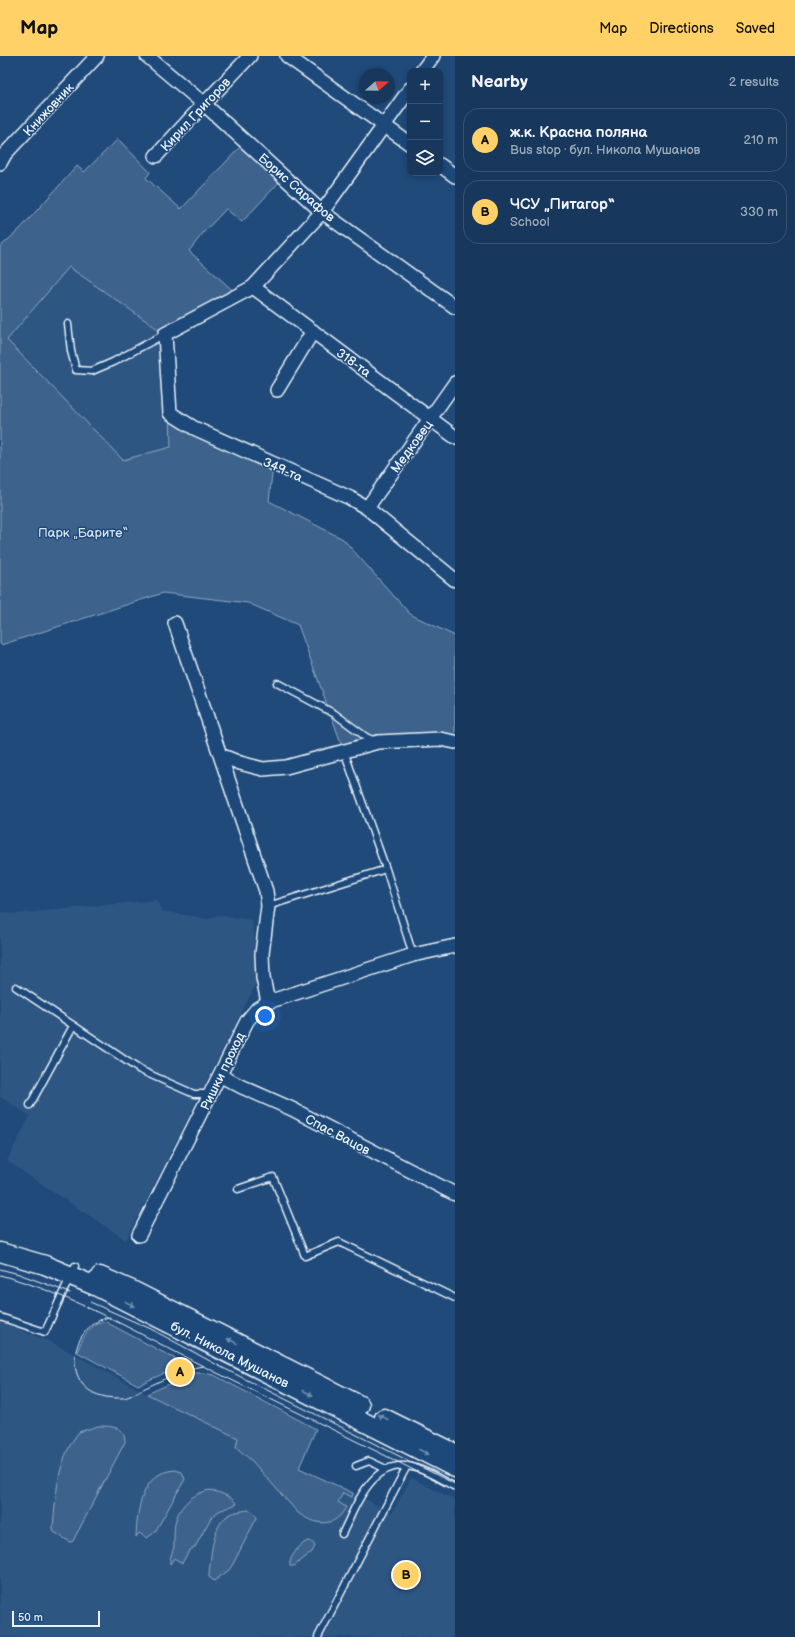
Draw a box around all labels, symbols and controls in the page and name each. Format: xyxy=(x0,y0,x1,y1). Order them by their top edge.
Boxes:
text: Map xyxy=(20,17,58,40)
text: Map xyxy=(599,20,627,37)
text: Directions xyxy=(649,20,714,37)
text: Saved xyxy=(736,20,775,37)
north arrow xyxy=(359,68,395,104)
map controls xyxy=(407,68,443,176)
button: + xyxy=(407,68,443,104)
text: Nearby xyxy=(471,72,528,92)
street label: Кирил Григоров xyxy=(157,74,234,155)
text: 2 results xyxy=(729,74,779,90)
street label: Книжовник xyxy=(20,80,77,140)
button: − xyxy=(407,104,443,140)
text: ж.к. Красна поляна xyxy=(510,123,647,142)
text: A xyxy=(481,132,489,148)
text: 210 m xyxy=(744,132,778,148)
button: layers xyxy=(407,140,443,176)
text: Bus stop · бул. Никола Мушанов xyxy=(510,142,700,158)
street label: Борис Сарафов xyxy=(255,150,338,225)
text: ЧСУ „Питагор“ xyxy=(510,195,615,214)
text: B xyxy=(480,204,490,220)
text: 330 m xyxy=(740,204,778,220)
text: School xyxy=(510,214,550,230)
street label: 318-та xyxy=(333,345,374,381)
street label: Медковец xyxy=(387,417,436,476)
street label: 349-та xyxy=(260,454,305,486)
park label: Парк „Барите“ xyxy=(38,525,128,541)
your location xyxy=(255,1006,275,1026)
street label: Ришки проход xyxy=(197,1030,249,1113)
street label: Спас Вацов xyxy=(302,1111,373,1159)
one-way arrow xyxy=(124,1300,135,1307)
street label: бул. Никола Мушанов xyxy=(168,1318,292,1392)
one-way arrow xyxy=(226,1338,238,1344)
pin: A xyxy=(167,1357,193,1387)
one-way arrow xyxy=(303,1390,314,1397)
one-way arrow xyxy=(377,1414,388,1420)
one-way arrow xyxy=(418,1449,430,1455)
pin: B xyxy=(393,1560,419,1590)
scale bar xyxy=(12,1609,100,1628)
text: 50 m xyxy=(18,1611,43,1624)

